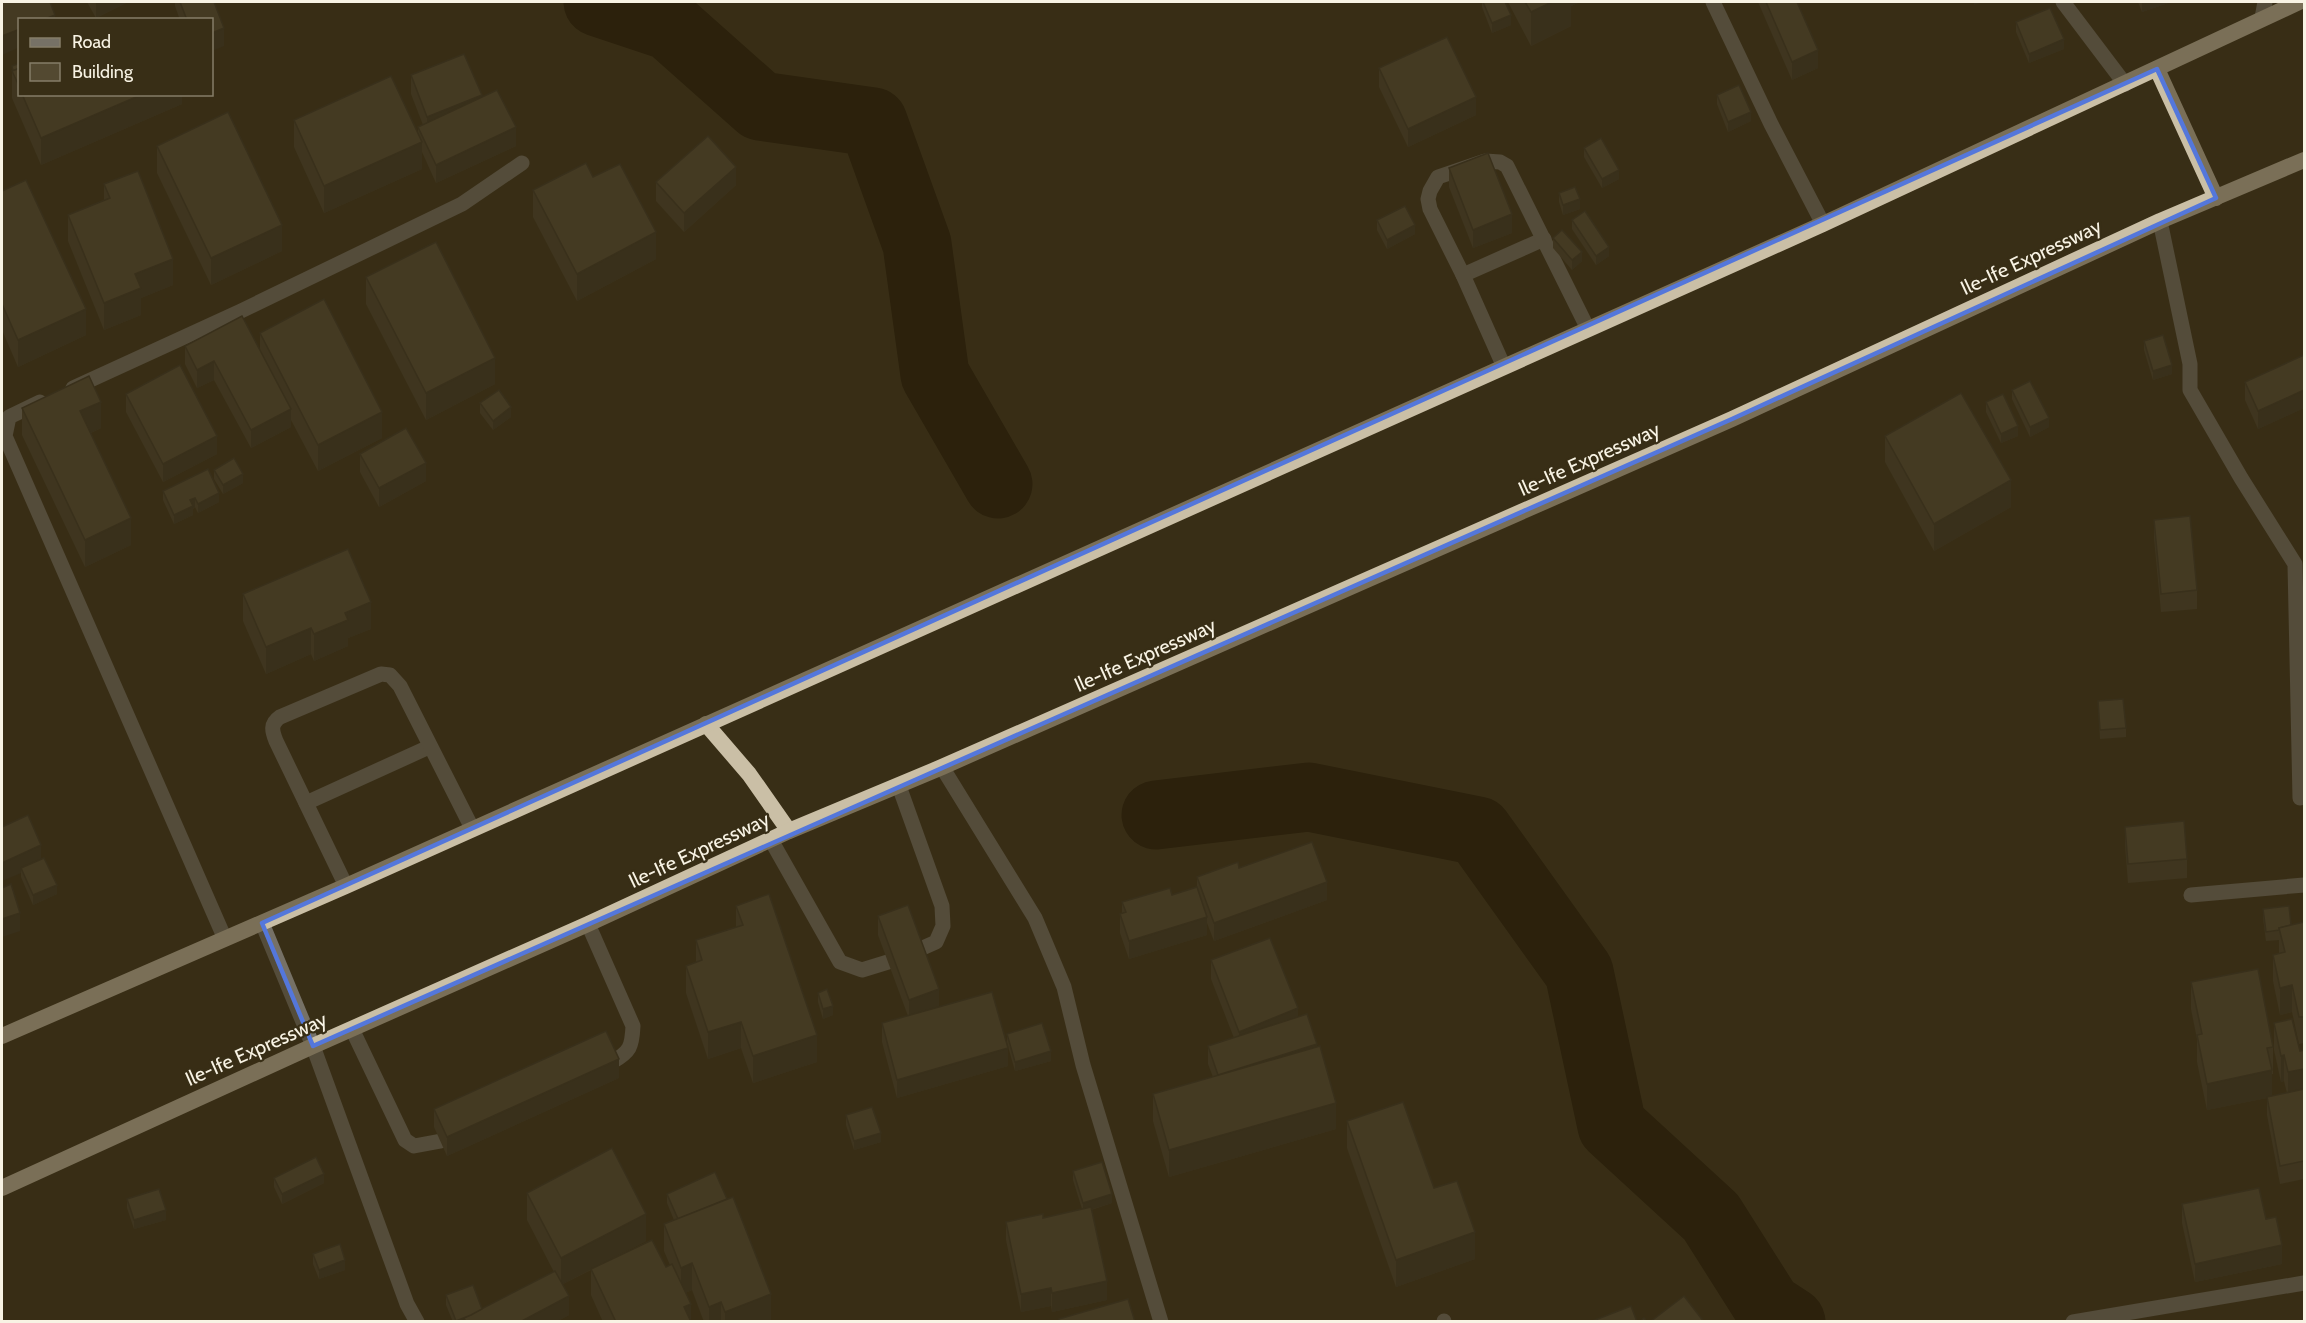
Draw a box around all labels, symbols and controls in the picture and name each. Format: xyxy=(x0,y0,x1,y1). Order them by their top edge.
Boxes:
legend xyxy=(18,18,213,96)
text: Road xyxy=(72,31,111,53)
text: Building xyxy=(72,61,134,83)
street label: Ile-Ife Expressway xyxy=(1957,214,2105,300)
street label: Ile-Ife Expressway xyxy=(1514,417,1664,501)
street label: Ile-Ife Expressway xyxy=(1070,613,1220,697)
street label: Ile-Ife Expressway xyxy=(625,807,773,893)
street label: Ile-Ife Expressway xyxy=(181,1007,331,1091)

